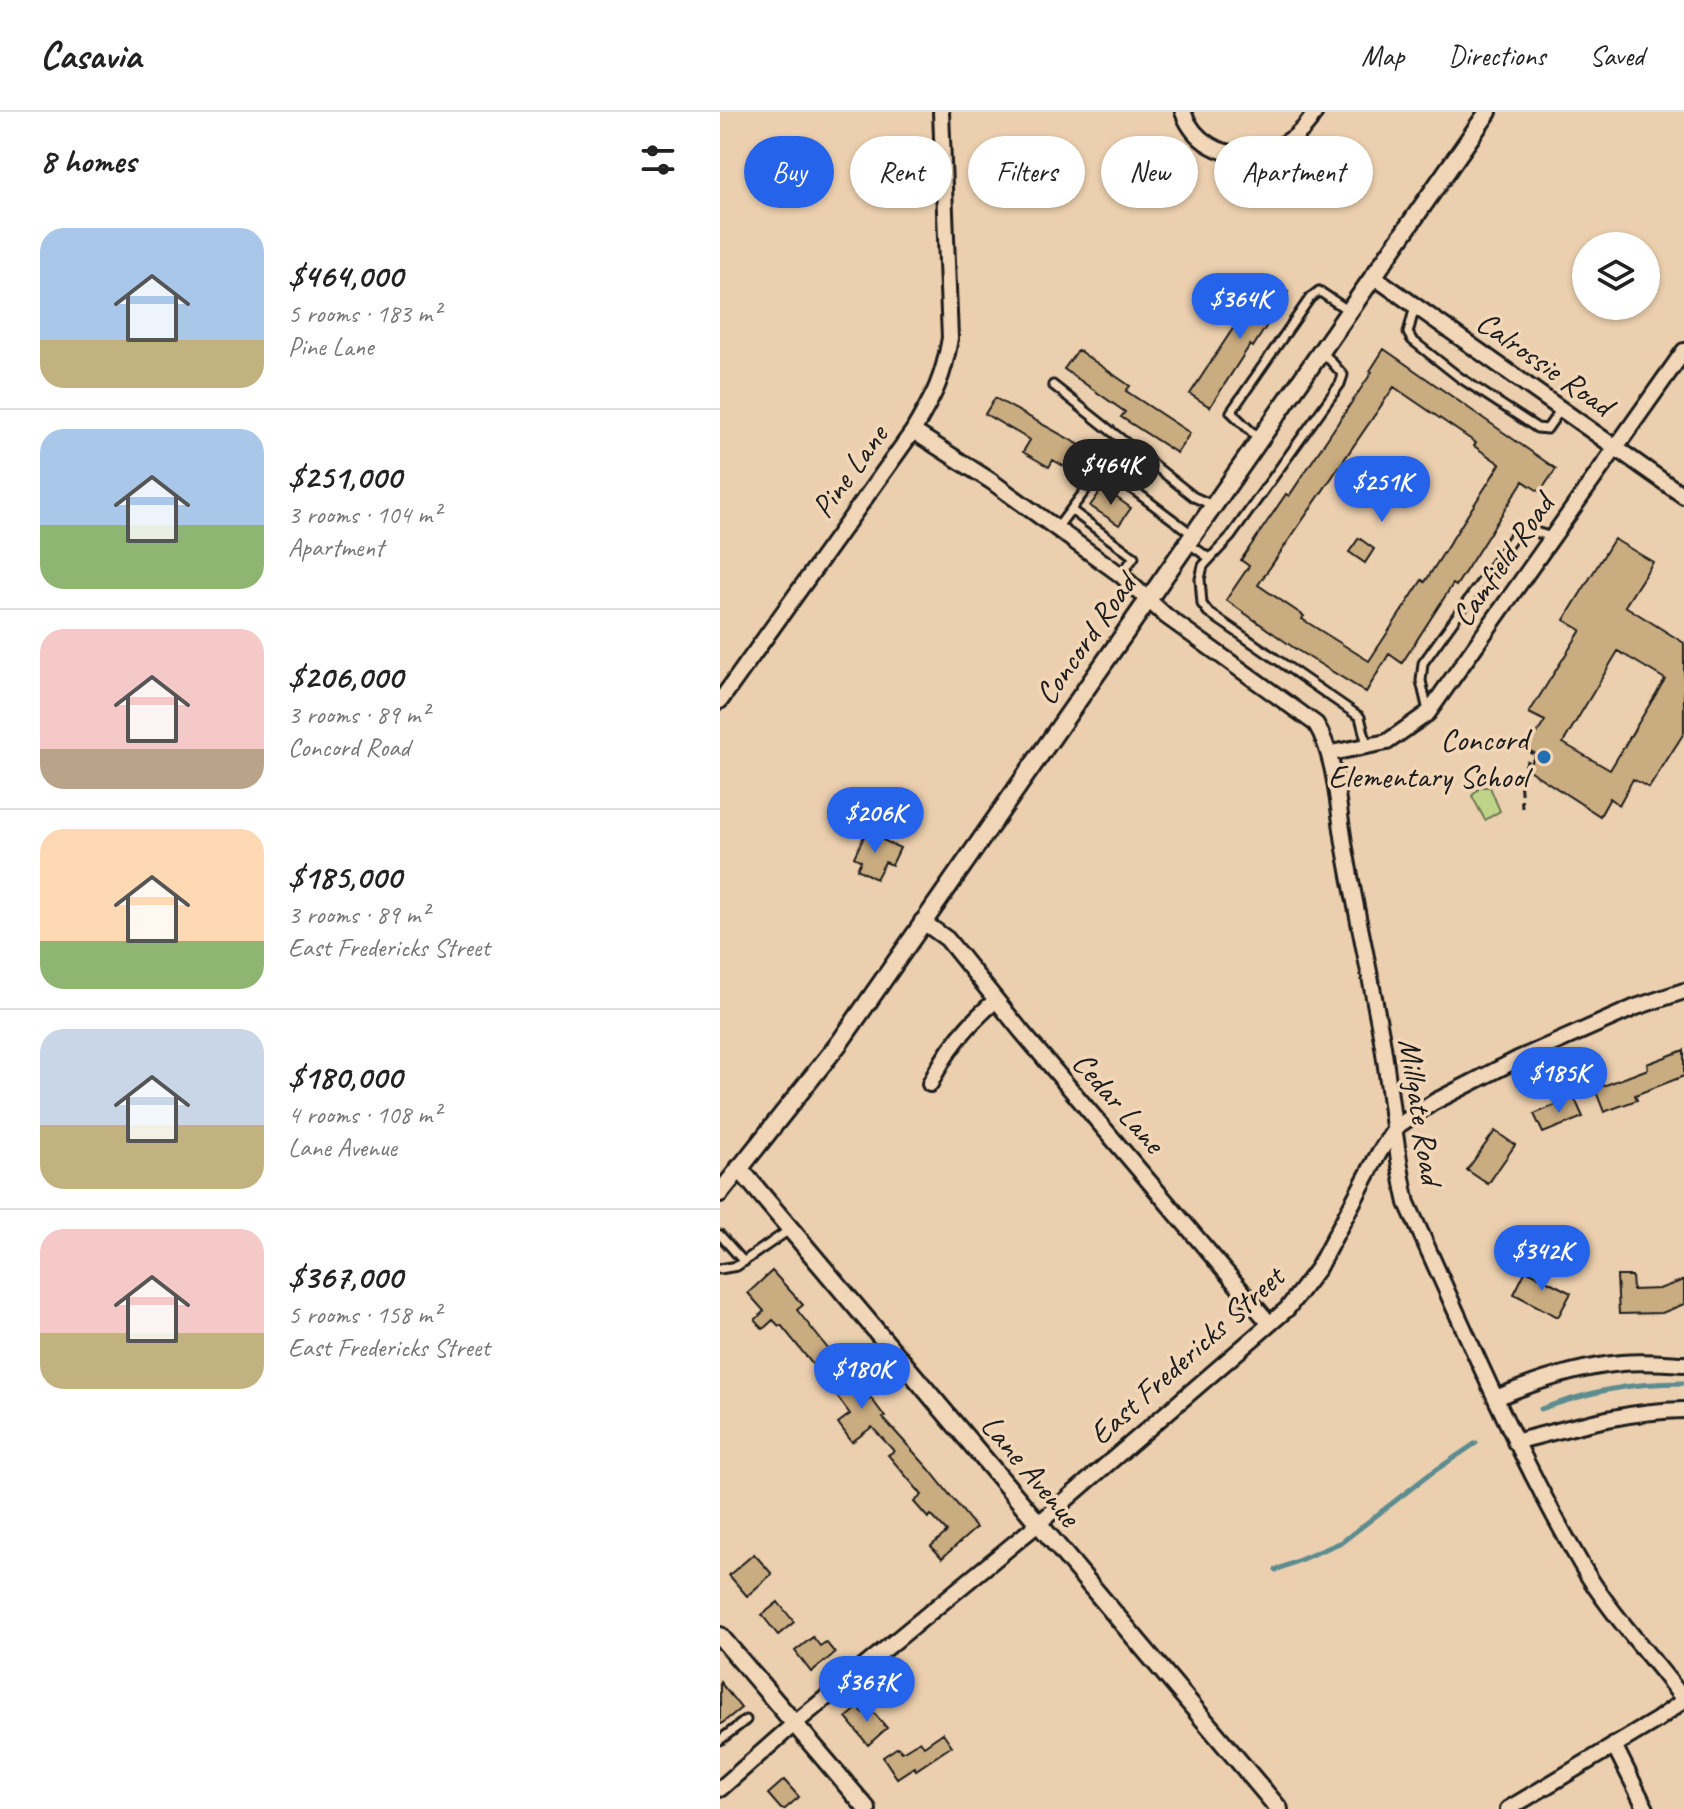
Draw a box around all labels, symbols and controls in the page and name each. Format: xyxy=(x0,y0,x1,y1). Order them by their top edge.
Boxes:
text: Casavia xyxy=(40,32,141,79)
text: Map xyxy=(1361,38,1404,73)
text: Directions xyxy=(1448,38,1546,73)
text: Saved xyxy=(1590,38,1644,73)
chip: Buy xyxy=(744,136,834,208)
chip: Rent xyxy=(850,136,952,208)
chip: Filters xyxy=(968,136,1085,208)
chip: New xyxy=(1101,136,1198,208)
chip: Apartment xyxy=(1214,136,1373,208)
icon: filters xyxy=(636,138,680,182)
text: 8 homes xyxy=(40,139,136,182)
map controls xyxy=(1572,232,1660,320)
button: layers xyxy=(1572,232,1660,320)
text: $464,000 xyxy=(288,254,403,297)
icon: home xyxy=(104,260,200,356)
pin: $364K xyxy=(1184,273,1296,341)
text: $364K xyxy=(1210,282,1270,315)
text: 5 rooms · 183 m² xyxy=(288,297,440,330)
street label: Calrossie Road xyxy=(1469,302,1624,428)
text: Pine Lane xyxy=(288,330,374,363)
street label: Pine Lane xyxy=(802,415,898,526)
pin: $464K xyxy=(1055,439,1167,507)
text: $464K xyxy=(1081,448,1141,481)
text: $251,000 xyxy=(288,455,401,498)
pin: $251K xyxy=(1326,456,1438,524)
icon: home xyxy=(104,461,200,557)
text: $251K xyxy=(1352,465,1412,498)
street label: Camfield Road xyxy=(1442,482,1565,635)
text: 3 rooms · 104 m² xyxy=(288,498,440,531)
text: Apartment xyxy=(288,531,384,564)
street label: Concord Road xyxy=(1026,562,1148,712)
text: $206,000 xyxy=(288,655,403,698)
icon: home xyxy=(104,661,200,757)
text: 3 rooms · 89 m² xyxy=(288,698,429,731)
place label: Concord Elementary School xyxy=(1328,719,1534,797)
text: Concord Road xyxy=(288,731,410,764)
marker: Concord Elementary School xyxy=(1535,748,1553,766)
pin: $206K xyxy=(819,787,931,855)
text: $206K xyxy=(845,796,905,829)
text: $185,000 xyxy=(288,855,401,898)
icon: home xyxy=(104,861,200,957)
text: 3 rooms · 89 m² xyxy=(288,898,429,931)
text: East Fredericks Street xyxy=(288,931,490,964)
street label: Millgate Road xyxy=(1389,1035,1453,1192)
street label: Cedar Lane xyxy=(1063,1043,1176,1164)
pin: $185K xyxy=(1503,1047,1615,1115)
text: $180,000 xyxy=(288,1055,402,1098)
text: $185K xyxy=(1529,1056,1589,1089)
icon: home xyxy=(104,1061,200,1157)
text: 4 rooms · 108 m² xyxy=(288,1098,440,1131)
text: Lane Avenue xyxy=(288,1131,397,1164)
pin: $342K xyxy=(1486,1225,1598,1293)
text: $342K xyxy=(1512,1234,1572,1267)
text: $367,000 xyxy=(288,1255,402,1298)
street label: East Fredericks Street xyxy=(1080,1255,1295,1454)
icon: home xyxy=(104,1261,200,1357)
text: 5 rooms · 158 m² xyxy=(288,1298,440,1331)
text: East Fredericks Street xyxy=(288,1331,490,1364)
pin: $180K xyxy=(806,1343,918,1411)
text: $180K xyxy=(832,1352,892,1385)
street label: Lane Avenue xyxy=(972,1406,1091,1537)
pin: $367K xyxy=(811,1656,923,1724)
text: $367K xyxy=(837,1665,897,1698)

